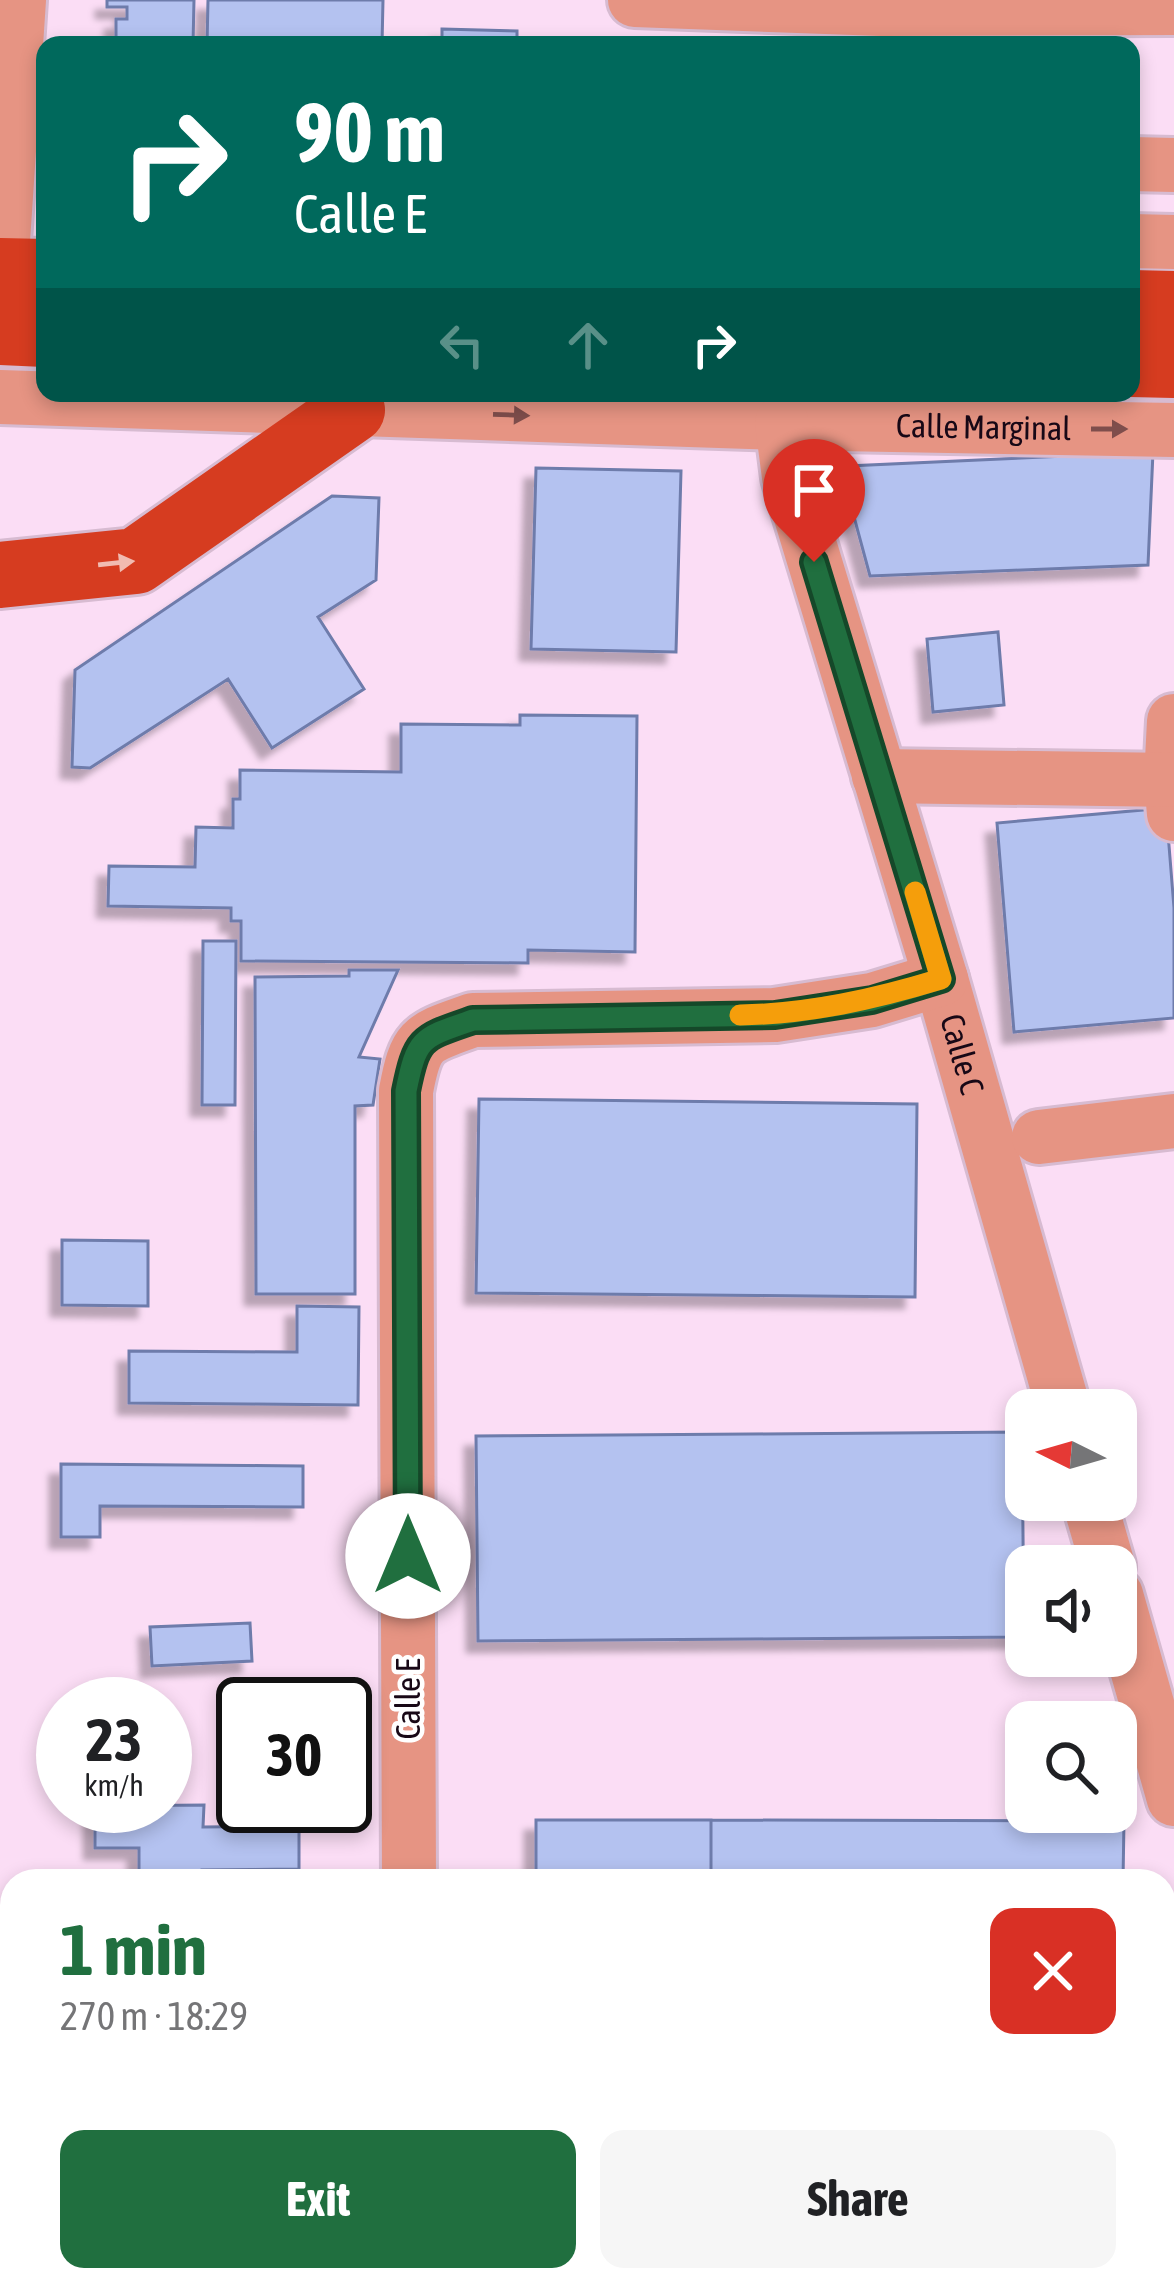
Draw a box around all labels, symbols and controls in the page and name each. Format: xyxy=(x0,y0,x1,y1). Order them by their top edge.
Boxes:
icon: right xyxy=(96,84,252,240)
text: 90 m xyxy=(294,84,445,180)
text: Calle E xyxy=(294,183,426,244)
icon: left xyxy=(429,312,495,378)
icon: ahead xyxy=(555,312,621,378)
icon: right xyxy=(681,312,747,378)
one-way arrow xyxy=(493,406,531,425)
street label: Calle Marginal xyxy=(896,406,1072,447)
one-way arrow xyxy=(1091,419,1129,439)
pin xyxy=(763,439,865,562)
icon: arrive xyxy=(781,457,847,523)
one-way arrow xyxy=(98,553,136,572)
street label: Calle C xyxy=(933,1010,992,1099)
north arrow xyxy=(1005,1389,1137,1521)
map controls xyxy=(1005,1389,1137,1833)
position arrow xyxy=(345,1493,471,1619)
button: sound xyxy=(1005,1545,1137,1677)
street label: Calle E xyxy=(389,1659,427,1739)
speed limit sign: 30 xyxy=(216,1677,372,1833)
button: search xyxy=(1005,1701,1137,1833)
text: 23 xyxy=(86,1705,142,1774)
text: km/h xyxy=(84,1768,144,1802)
text: 1 min xyxy=(60,1908,207,1990)
button: close xyxy=(990,1908,1116,2034)
text: 270 m · 18:29 xyxy=(60,1994,248,2038)
button: Exit xyxy=(60,2130,576,2268)
button: Share xyxy=(600,2130,1116,2268)

